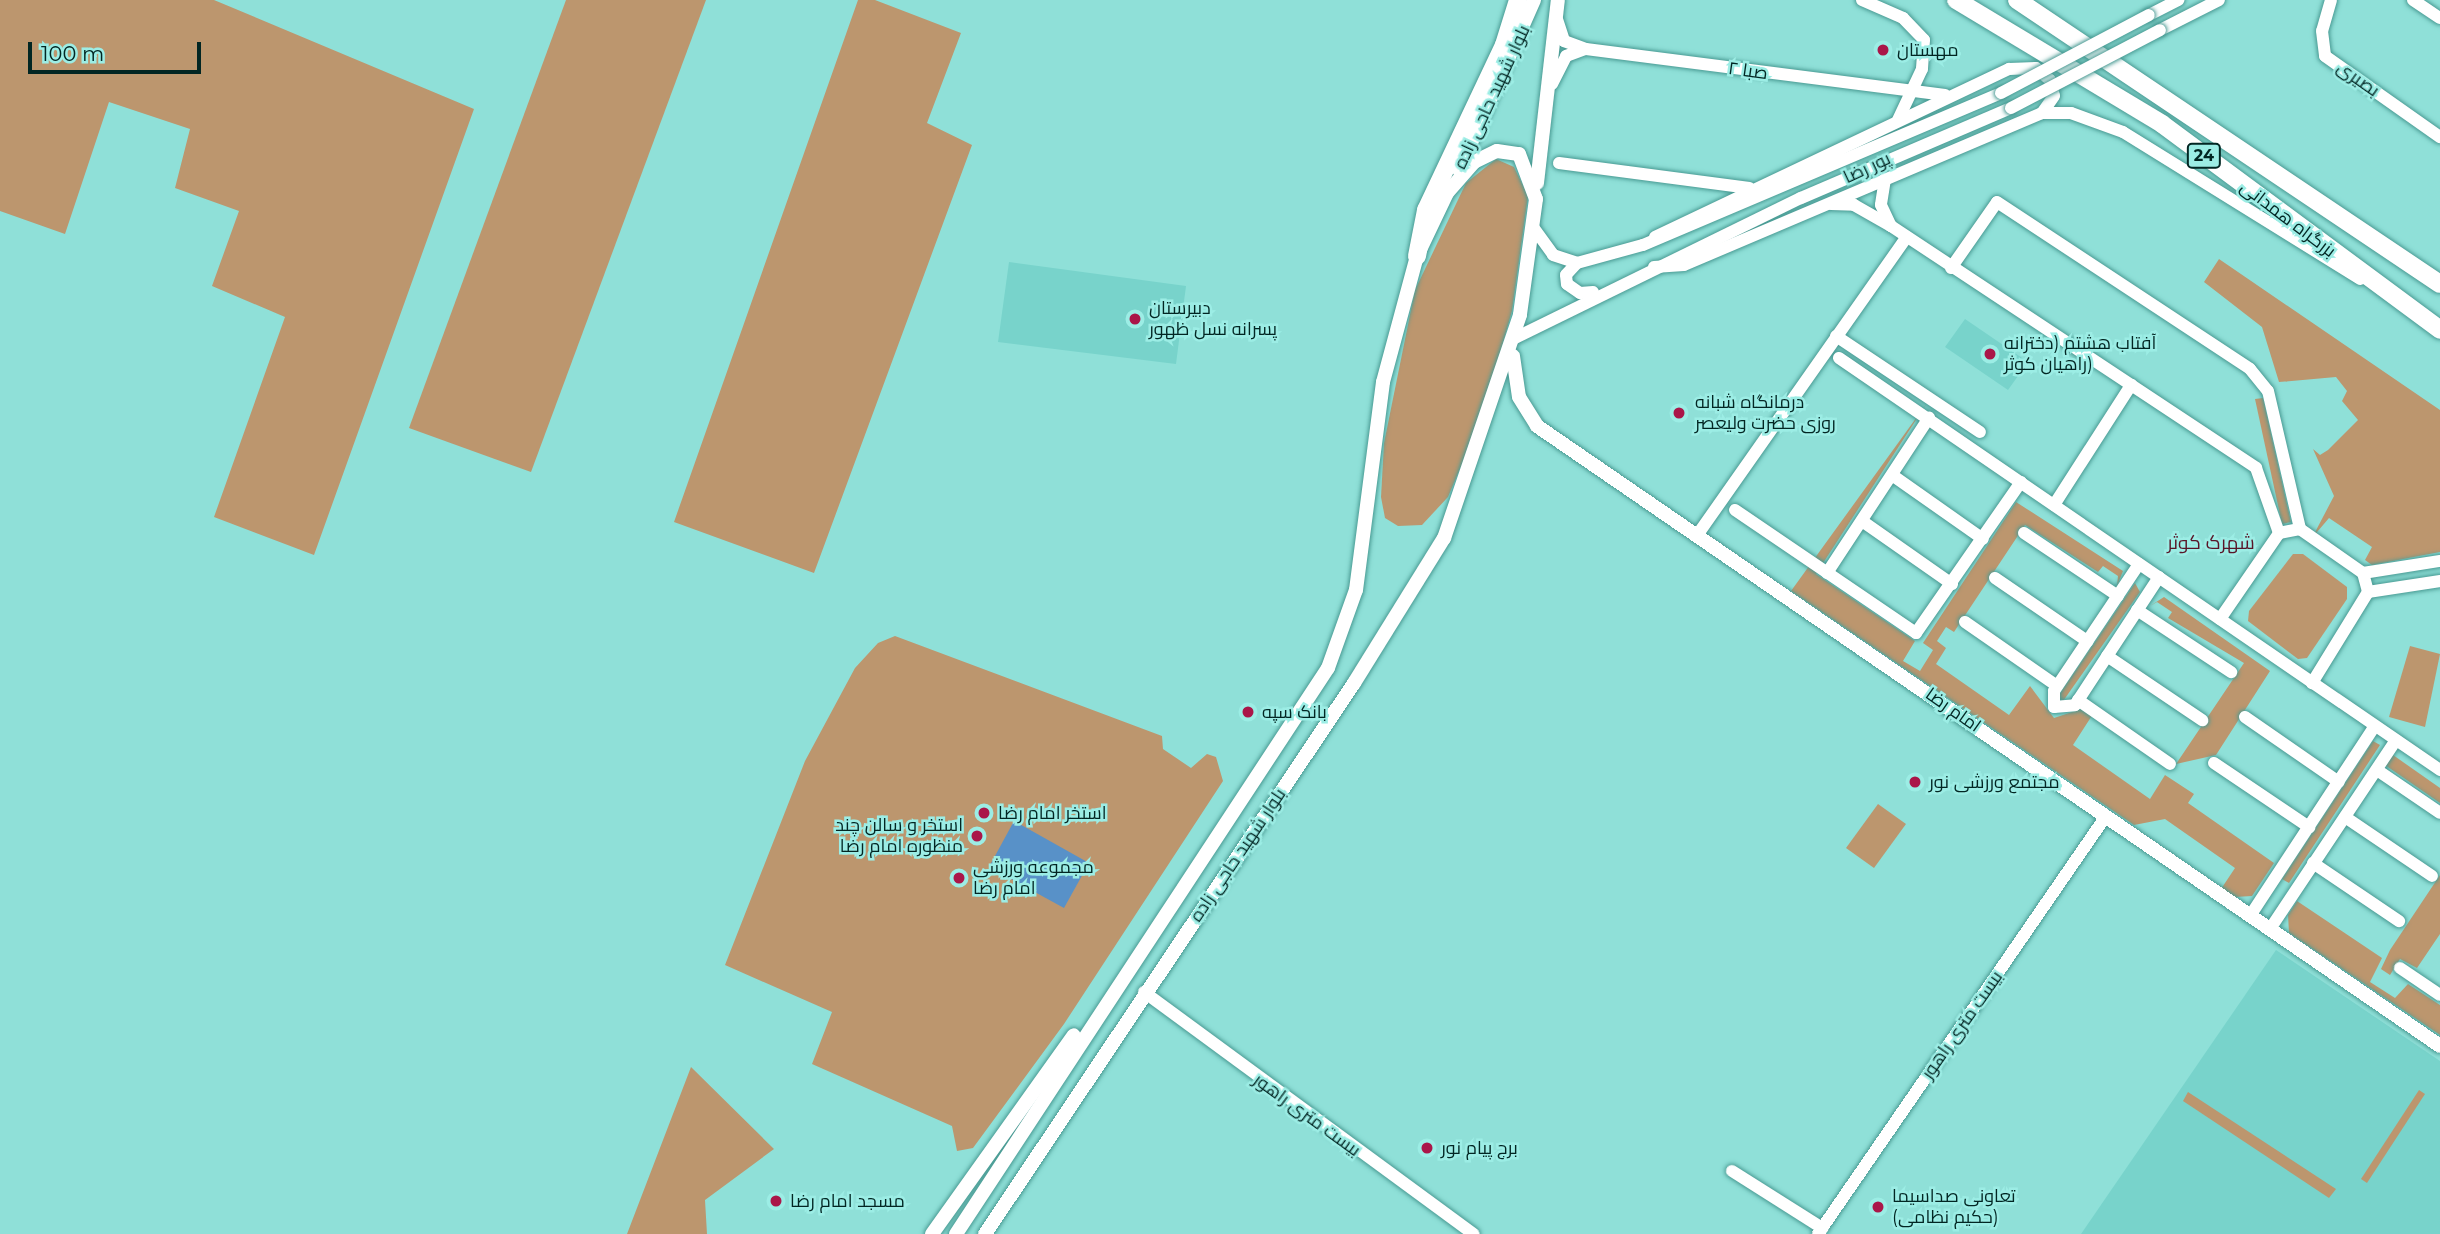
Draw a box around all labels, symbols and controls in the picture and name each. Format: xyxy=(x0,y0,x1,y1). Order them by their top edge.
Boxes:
street label: بلوار شهید حاجی زاده xyxy=(1449,22,1535,172)
scale bar xyxy=(32,28,205,72)
place label: مهستان xyxy=(1897,39,1959,61)
text: 100 m xyxy=(41,41,104,66)
marker: مهستان xyxy=(1875,42,1891,58)
street label: بصیری xyxy=(2333,57,2383,101)
street label: صبا ۲ xyxy=(1727,58,1769,84)
road number: 24 xyxy=(2186,144,2222,168)
street label: پور رضا xyxy=(1840,148,1894,188)
street label: بزرگراه همدانی xyxy=(2236,176,2340,262)
place label: دبیرستان پسرانه نسل ظهور xyxy=(1149,298,1277,340)
marker: دبیرستان پسرانه نسل ظهور xyxy=(1127,311,1143,327)
place label: آفتاب هشتم (دخترانه راهیان کوثر) xyxy=(2004,333,2156,376)
marker: آفتاب هشتم (دخترانه راهیان کوثر) xyxy=(1982,346,1998,362)
place label: درمانگاه شبانه روزی حضرت ولیعصر xyxy=(1695,392,1836,434)
marker: درمانگاه شبانه روزی حضرت ولیعصر xyxy=(1669,403,1689,423)
district label: شهرک کوثر xyxy=(2167,532,2255,554)
street label: امام رضا xyxy=(1921,683,1985,737)
place label: بانک سپه xyxy=(1262,701,1327,723)
marker: بانک سپه xyxy=(1240,704,1256,720)
place label: مجتمع ورزشی نور xyxy=(1929,771,2060,793)
marker: مجتمع ورزشی نور xyxy=(1907,774,1923,790)
street label: بلوار شهید حاجی زاده xyxy=(1185,784,1291,926)
place label: استخر امام رضا xyxy=(998,802,1106,824)
marker: استخر امام رضا xyxy=(976,805,992,821)
place label: استخر و سالن چند منظوره امام رضا xyxy=(835,815,963,858)
marker: استخر و سالن چند منظوره امام رضا xyxy=(969,828,985,844)
place label: مجموعه ورزشی امام رضا xyxy=(973,857,1094,900)
marker: مجموعه ورزشی امام رضا xyxy=(951,870,967,886)
street label: بیست متری راهور xyxy=(1917,967,2007,1083)
street label: بیست متری راهور xyxy=(1249,1069,1365,1161)
place label: برج پیام نور xyxy=(1441,1137,1518,1159)
marker: برج پیام نور xyxy=(1419,1140,1435,1156)
place label: تعاونی صداسیما (حکیم نظامی) xyxy=(1892,1186,2016,1228)
place label: مسجد امام رضا xyxy=(790,1190,905,1212)
marker: مسجد امام رضا xyxy=(768,1193,784,1209)
marker: تعاونی صداسیما (حکیم نظامی) xyxy=(1870,1199,1886,1215)

